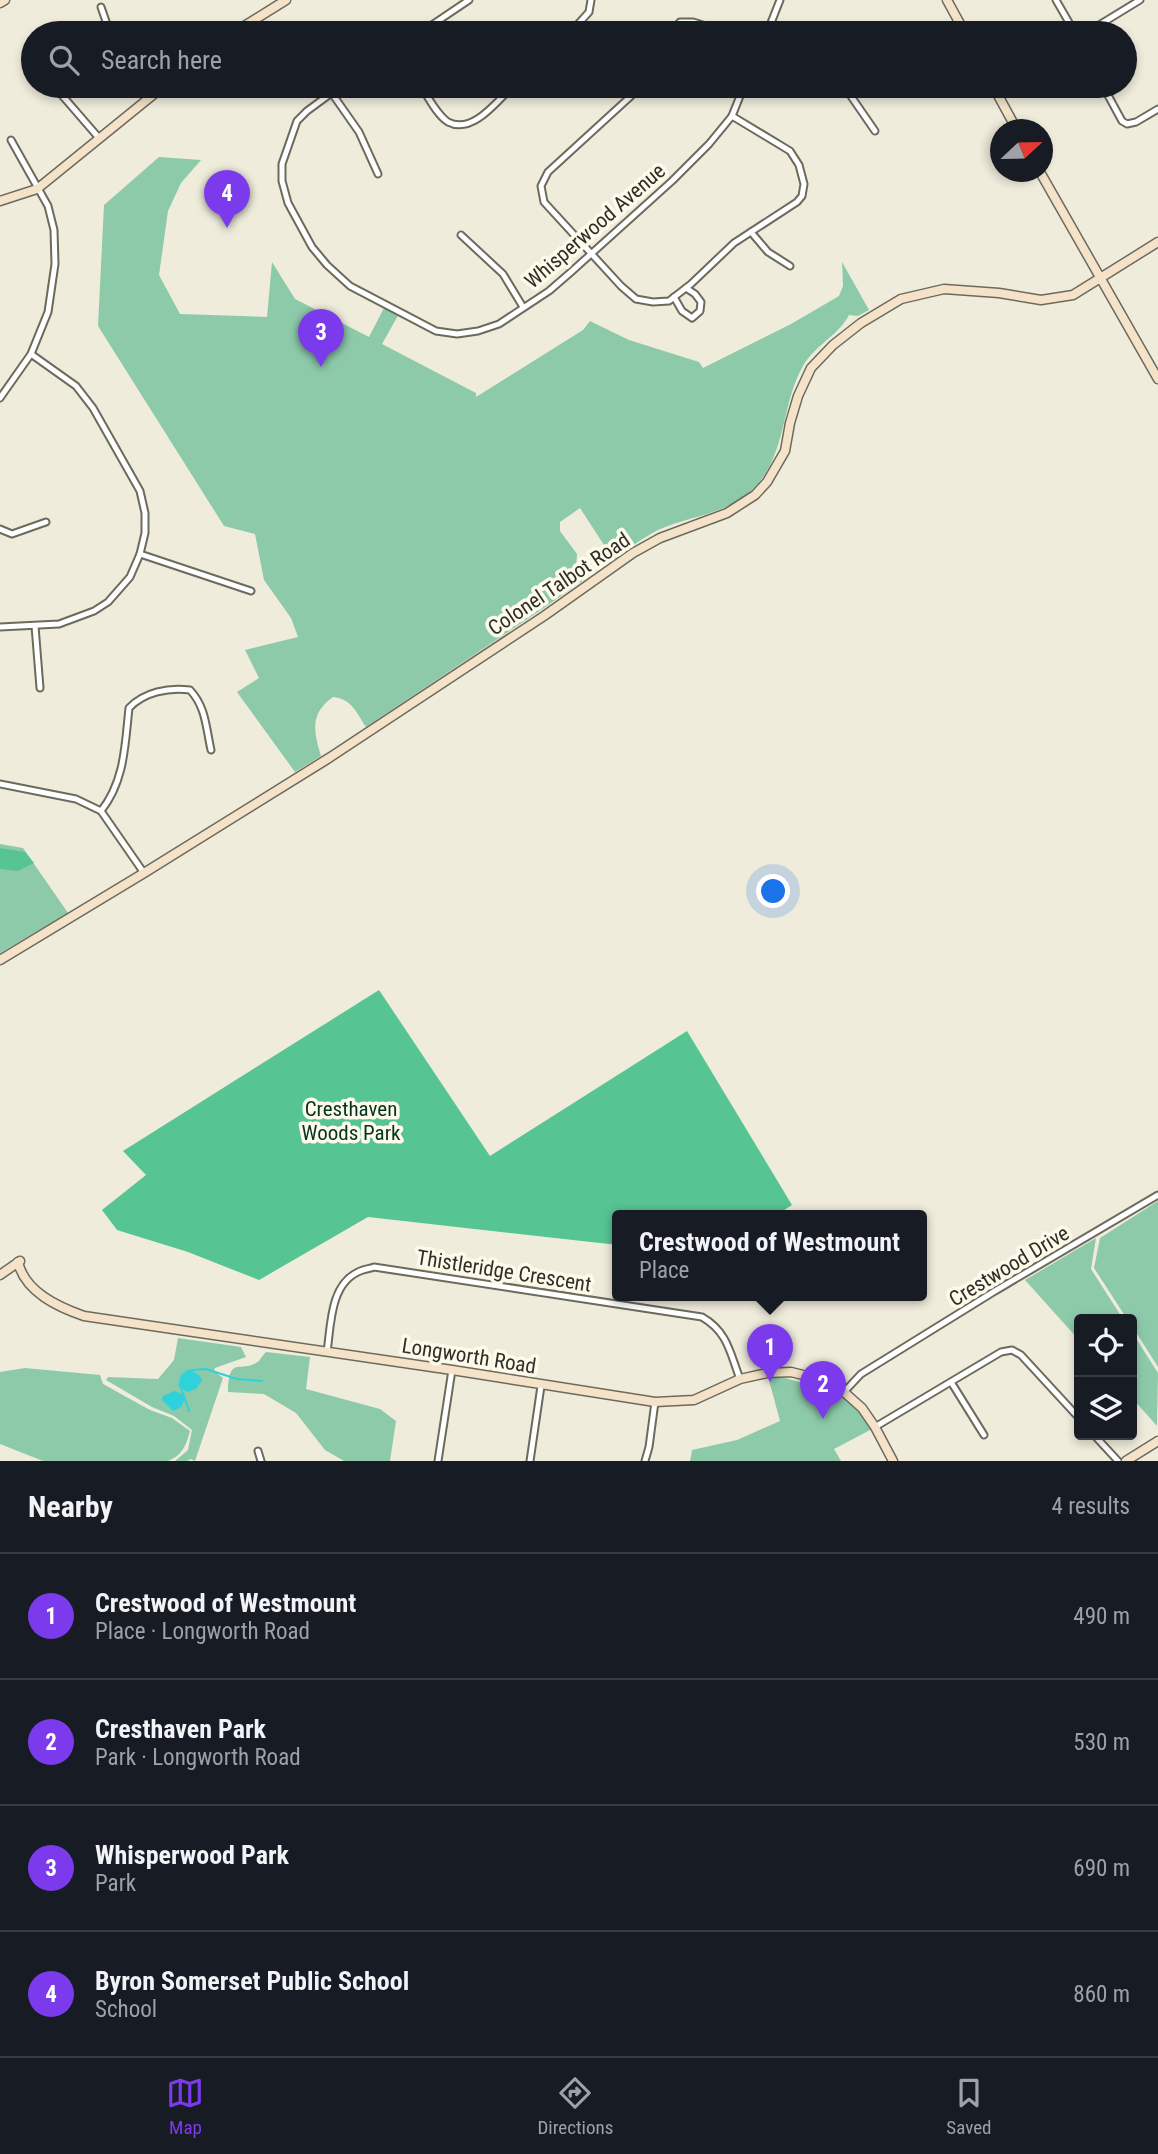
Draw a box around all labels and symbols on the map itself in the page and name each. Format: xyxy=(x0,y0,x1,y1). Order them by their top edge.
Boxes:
north arrow xyxy=(990,119,1053,182)
street label: Whisperwood Avenue xyxy=(520,159,670,293)
pin: 4 xyxy=(204,170,250,228)
pin: 3 xyxy=(298,309,344,367)
street label: Colonel Talbot Road xyxy=(484,528,634,640)
your location xyxy=(756,874,790,908)
park label: Cresthaven Woods Park xyxy=(301,1097,401,1145)
street label: Crestwood Drive xyxy=(945,1221,1073,1311)
street label: Thistleridge Crescent xyxy=(415,1245,593,1297)
pin: 1 xyxy=(747,1324,793,1382)
street label: Longworth Road xyxy=(400,1334,538,1378)
pin: 2 xyxy=(800,1361,846,1419)

